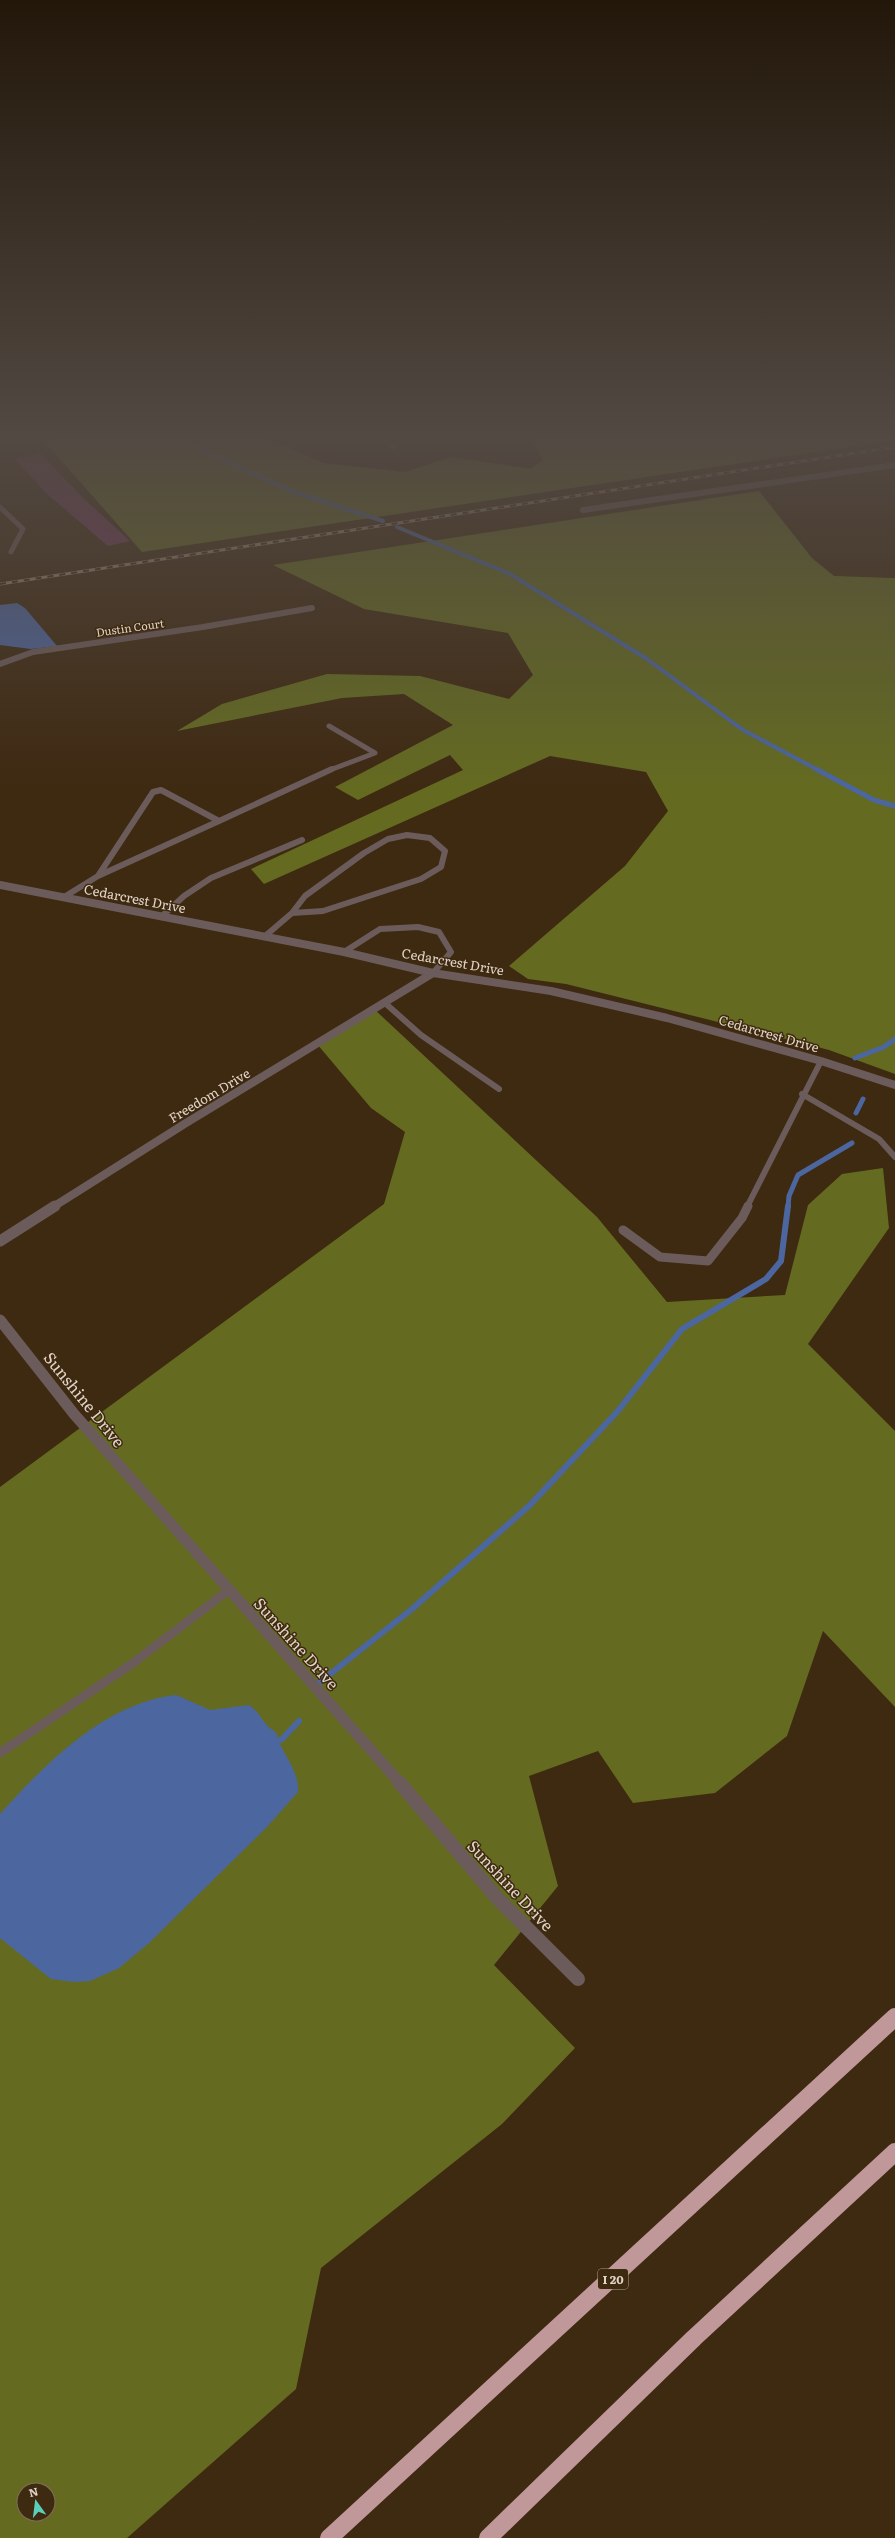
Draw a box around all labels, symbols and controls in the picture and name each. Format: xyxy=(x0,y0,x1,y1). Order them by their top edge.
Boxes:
street label: Dustin Court xyxy=(95,614,166,640)
street label: Cedarcrest Drive xyxy=(82,879,188,917)
street label: Cedarcrest Drive xyxy=(400,943,506,979)
street label: Cedarcrest Drive xyxy=(717,1010,822,1056)
street label: Freedom Drive xyxy=(165,1063,254,1127)
street label: Sunshine Drive xyxy=(39,1346,131,1452)
street label: Sunshine Drive xyxy=(249,1591,345,1695)
street label: Sunshine Drive xyxy=(462,1834,560,1936)
road number: I 20 xyxy=(598,2269,628,2289)
north arrow xyxy=(16,2482,56,2522)
text: N xyxy=(27,2482,40,2500)

